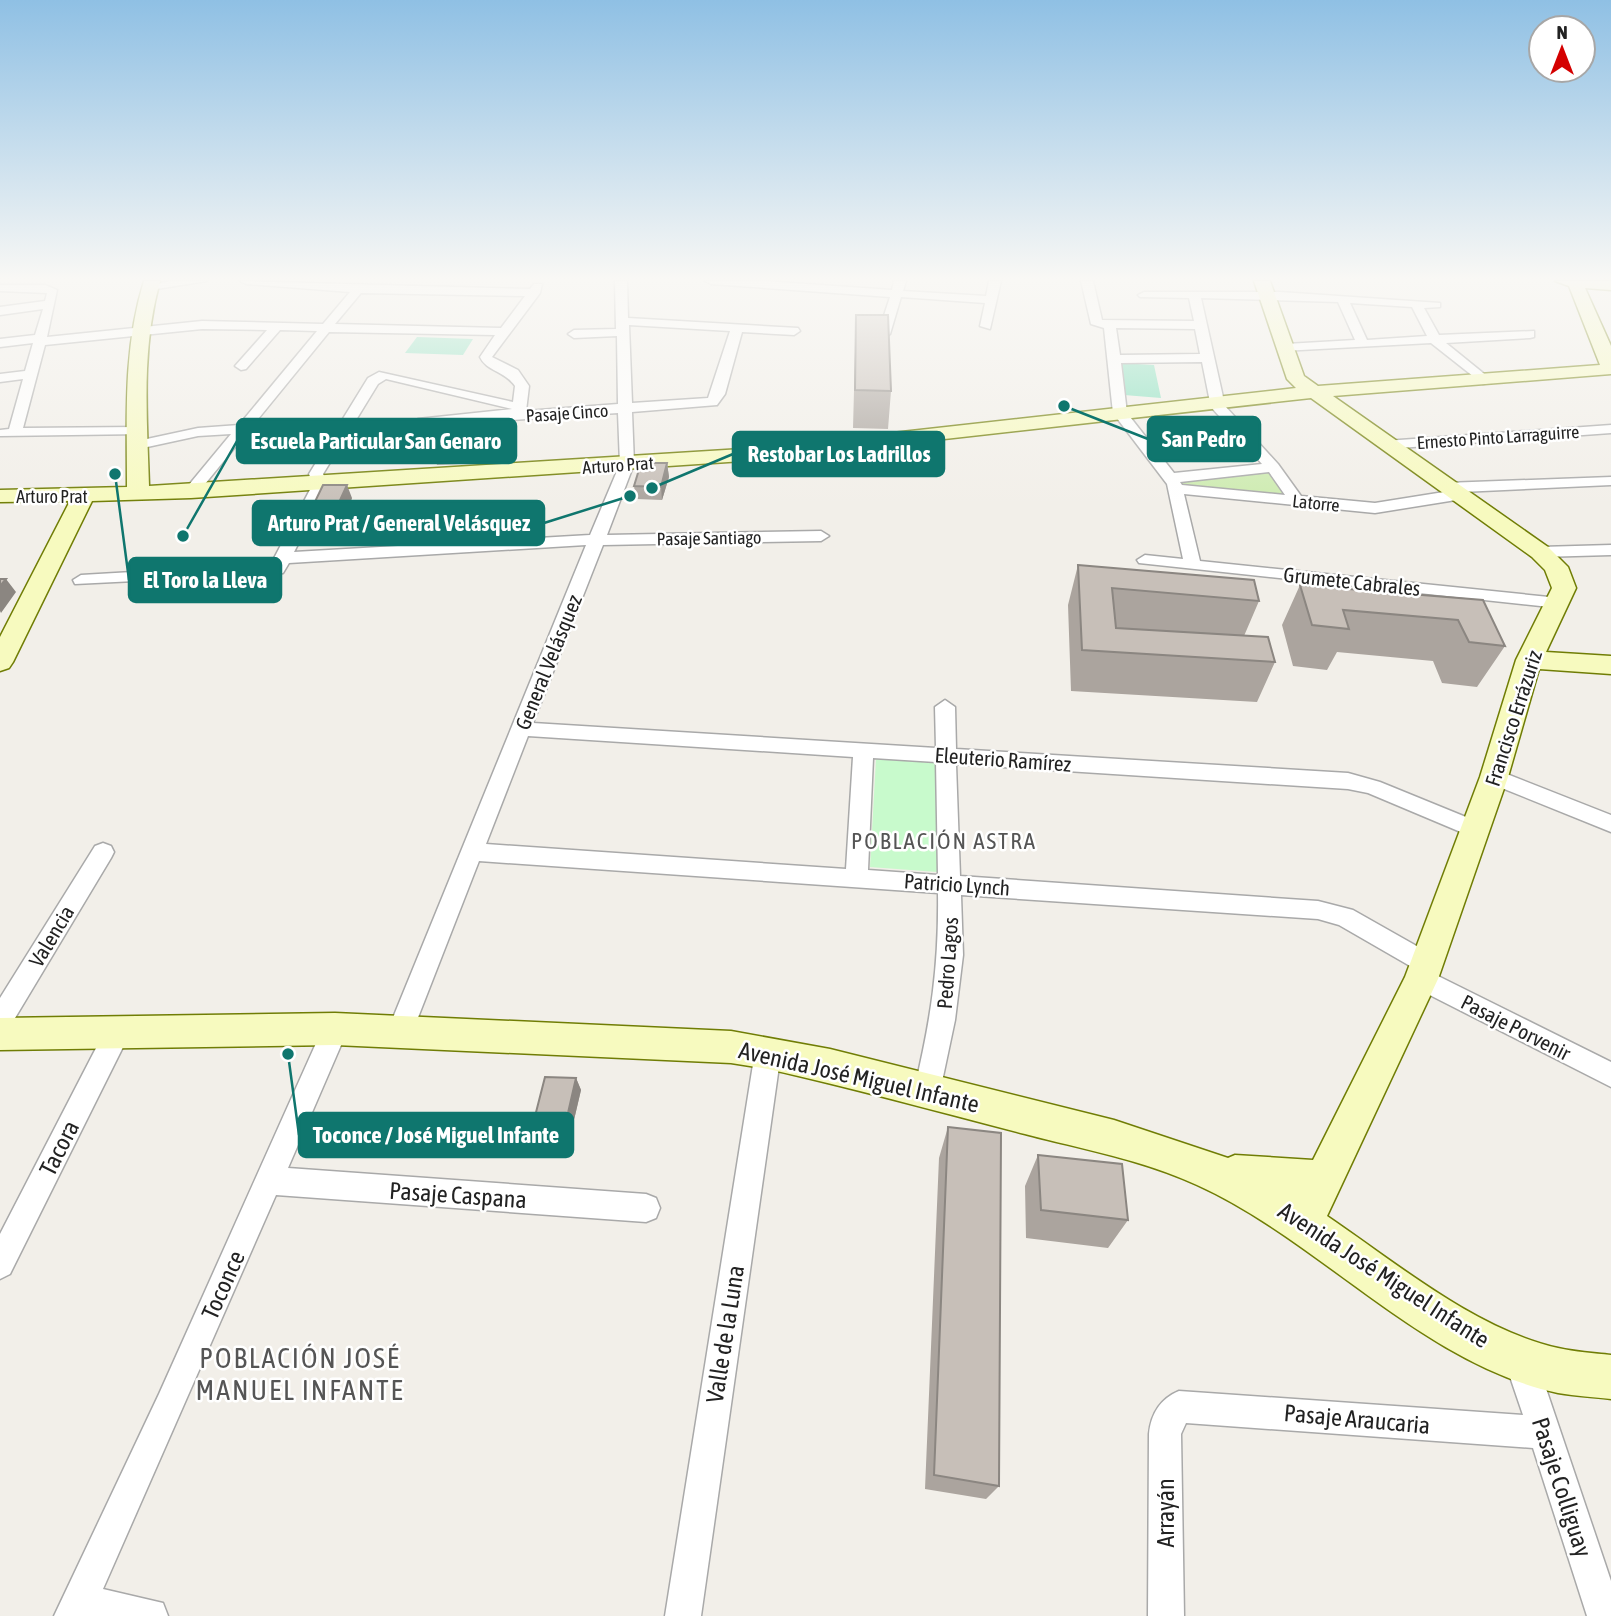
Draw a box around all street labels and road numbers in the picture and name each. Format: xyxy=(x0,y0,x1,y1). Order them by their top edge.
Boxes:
street label: Pasaje Cinco xyxy=(525,400,609,426)
street label: Ernesto Pinto Larraguirre xyxy=(1416,421,1580,453)
street label: Arturo Prat xyxy=(582,452,654,478)
street label: Arturo Prat xyxy=(16,486,88,507)
street label: Latorre xyxy=(1291,490,1341,516)
street label: Pasaje Santiago xyxy=(657,527,761,549)
street label: Grumete Cabrales xyxy=(1282,562,1422,600)
street label: General Velásquez xyxy=(510,591,586,733)
street label: Francisco Errázuriz xyxy=(1480,647,1546,789)
street label: Eleuterio Ramírez xyxy=(934,742,1072,776)
street label: Patricio Lynch xyxy=(903,868,1011,900)
street label: Valencia xyxy=(23,901,79,971)
street label: Pedro Lagos xyxy=(932,916,962,1010)
street label: Pasaje Porvenir xyxy=(1457,989,1575,1065)
street label: Avenida José Miguel Infante xyxy=(736,1036,982,1118)
street label: Tacora xyxy=(34,1116,84,1180)
street label: Pasaje Caspana xyxy=(388,1177,528,1213)
street label: Avenida José Miguel Infante xyxy=(1274,1197,1494,1353)
street label: Toconce xyxy=(196,1247,250,1323)
street label: Valle de la Luna xyxy=(701,1263,749,1405)
street label: Pasaje Araucaria xyxy=(1283,1399,1431,1439)
street label: Pasaje Colliguay xyxy=(1527,1414,1597,1560)
street label: Arrayán xyxy=(1152,1478,1179,1548)

